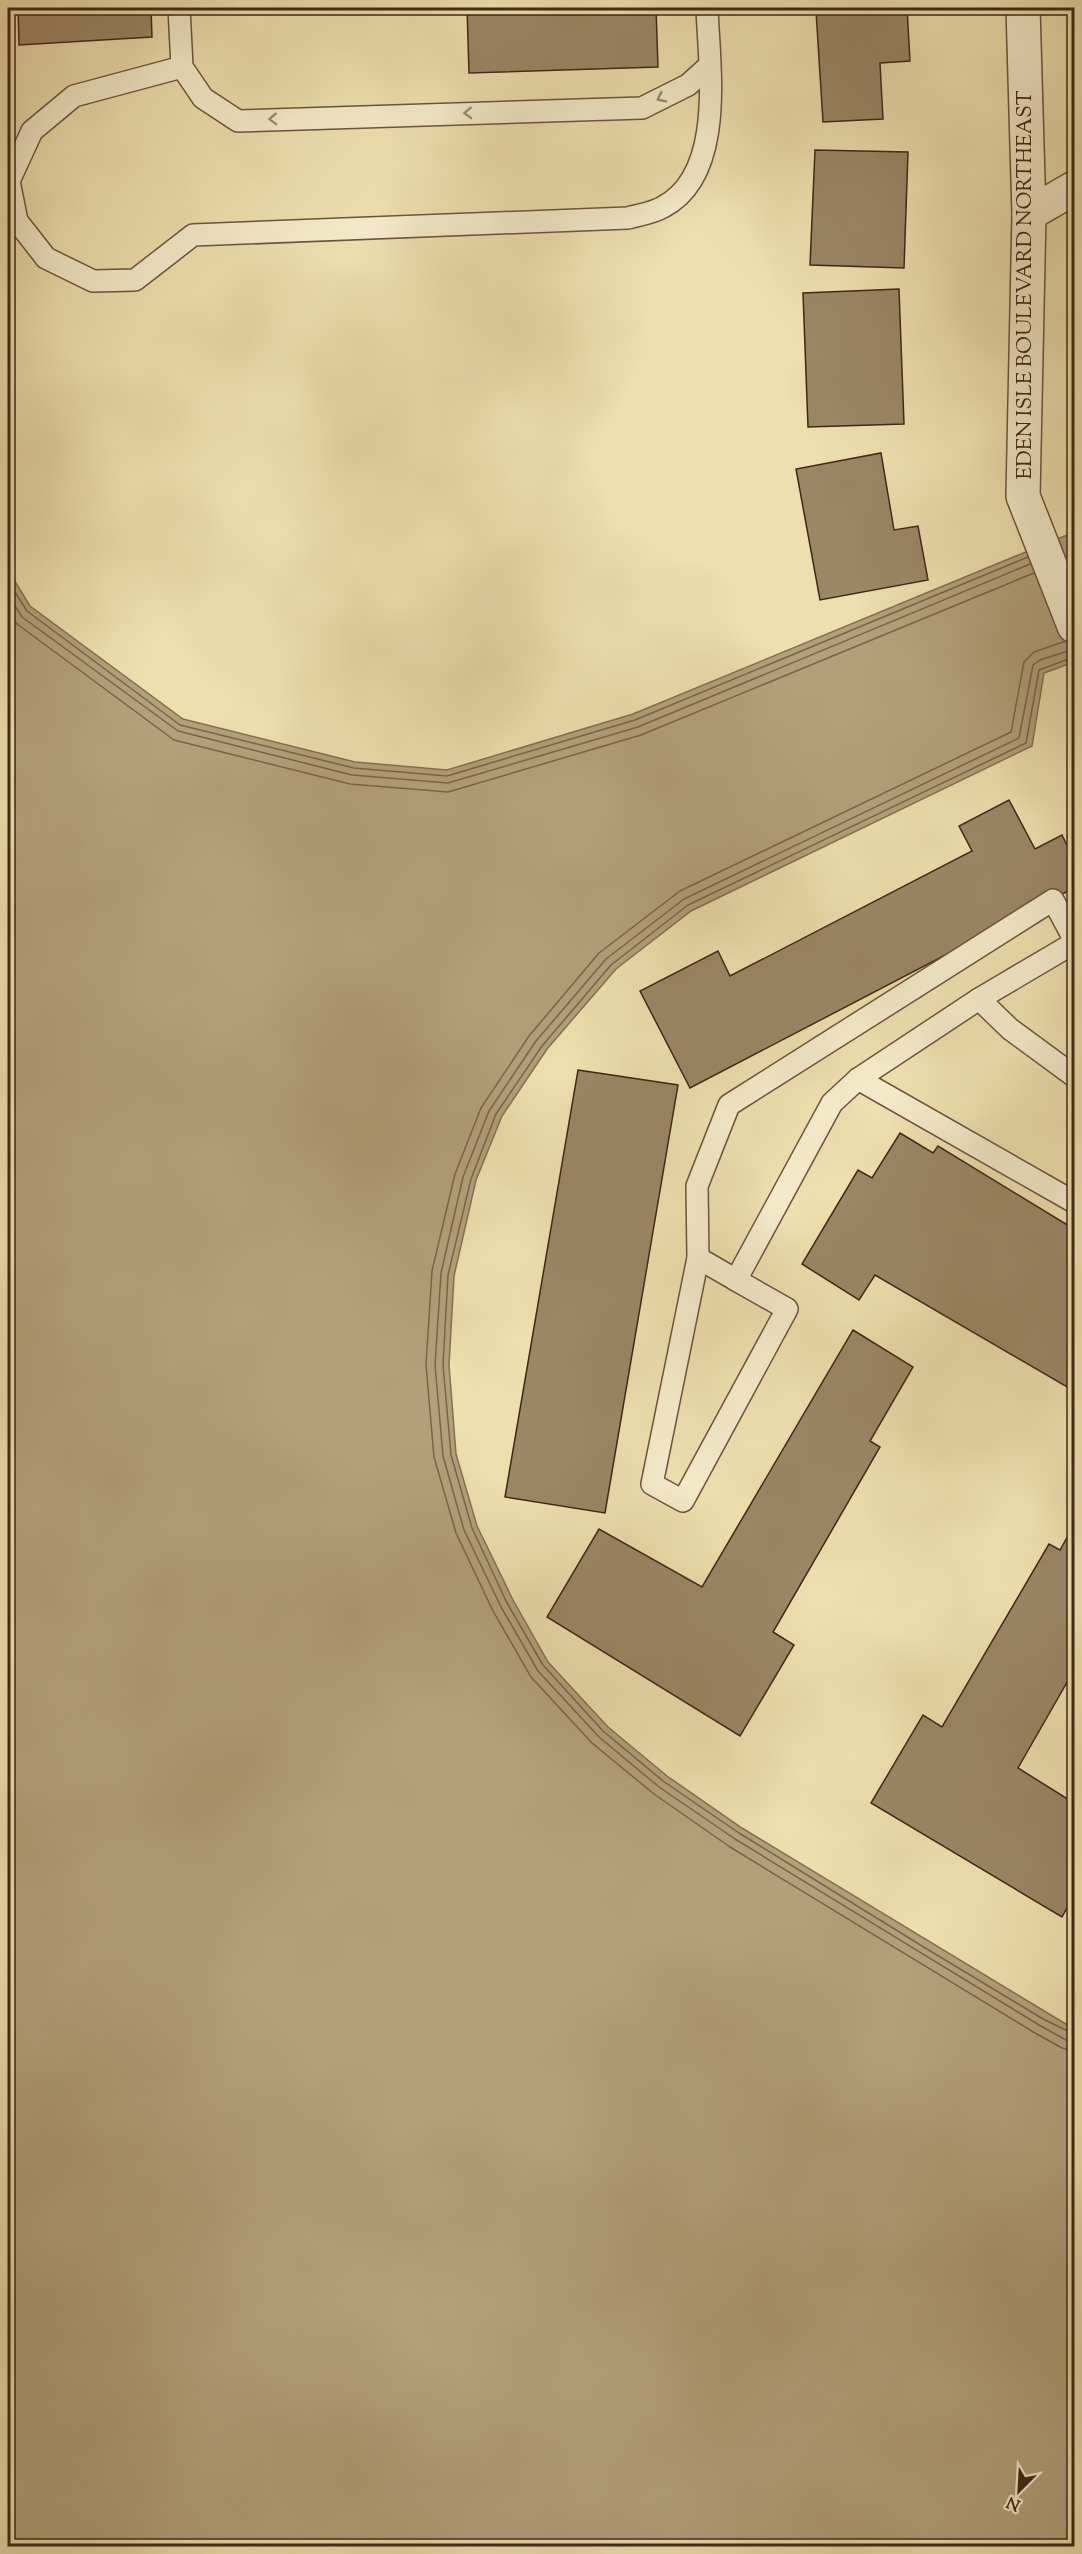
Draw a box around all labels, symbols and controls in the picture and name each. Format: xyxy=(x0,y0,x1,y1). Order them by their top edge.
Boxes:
street label: EDEN ISLE BOULEVARD NORTHEAST xyxy=(1011,90,1041,480)
one-way arrow xyxy=(656,91,667,103)
one-way arrow xyxy=(464,107,473,120)
one-way arrow xyxy=(269,113,278,126)
north arrow xyxy=(989,2461,1049,2521)
text: N xyxy=(1003,2489,1024,2516)

